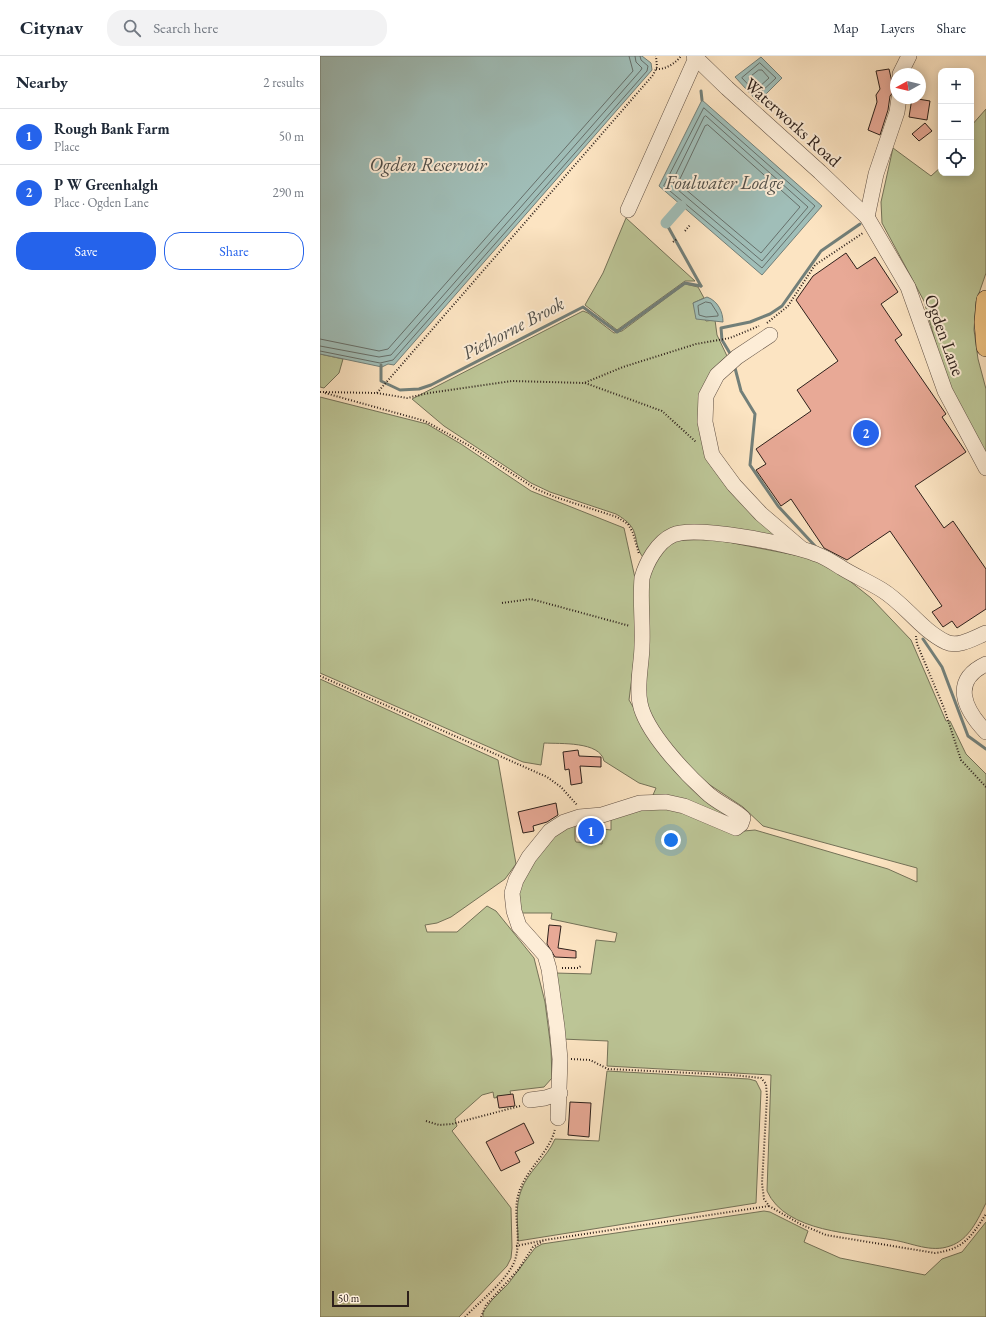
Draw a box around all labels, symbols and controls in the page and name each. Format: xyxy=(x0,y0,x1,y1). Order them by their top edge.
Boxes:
search box xyxy=(107,10,387,46)
text: Citynav xyxy=(20,15,83,40)
icon: search xyxy=(121,17,143,39)
text: Search here xyxy=(153,18,218,37)
text: Map xyxy=(833,19,858,37)
text: Layers xyxy=(880,19,915,37)
text: Share xyxy=(937,19,966,37)
north arrow xyxy=(890,68,926,104)
map controls xyxy=(938,68,974,176)
button: + xyxy=(938,68,974,104)
text: Nearby xyxy=(16,71,68,93)
street label: Waterworks Road xyxy=(740,72,847,172)
text: 2 results xyxy=(263,74,304,91)
button: − xyxy=(938,104,974,140)
text: Rough Bank Farm xyxy=(54,119,170,138)
text: 1 xyxy=(26,128,32,145)
text: 50 m xyxy=(279,128,304,145)
text: Place xyxy=(54,138,80,155)
button: locate xyxy=(938,140,974,176)
water label: Ogden Reservoir xyxy=(369,152,487,177)
water label: Foulwater Lodge xyxy=(664,170,784,195)
text: P W Greenhalgh xyxy=(54,175,158,194)
text: 2 xyxy=(26,184,32,201)
text: 290 m xyxy=(273,184,304,201)
text: Place · Ogden Lane xyxy=(54,194,149,211)
button: Save xyxy=(16,232,156,270)
button: Share xyxy=(164,232,304,270)
water label: Piethorne Brook xyxy=(458,290,569,365)
street label: Ogden Lane xyxy=(920,291,970,379)
pin: 2 xyxy=(853,418,879,448)
pin: 1 xyxy=(578,816,604,846)
your location xyxy=(661,830,681,850)
scale bar xyxy=(332,1289,409,1308)
text: 50 m xyxy=(338,1291,359,1305)

